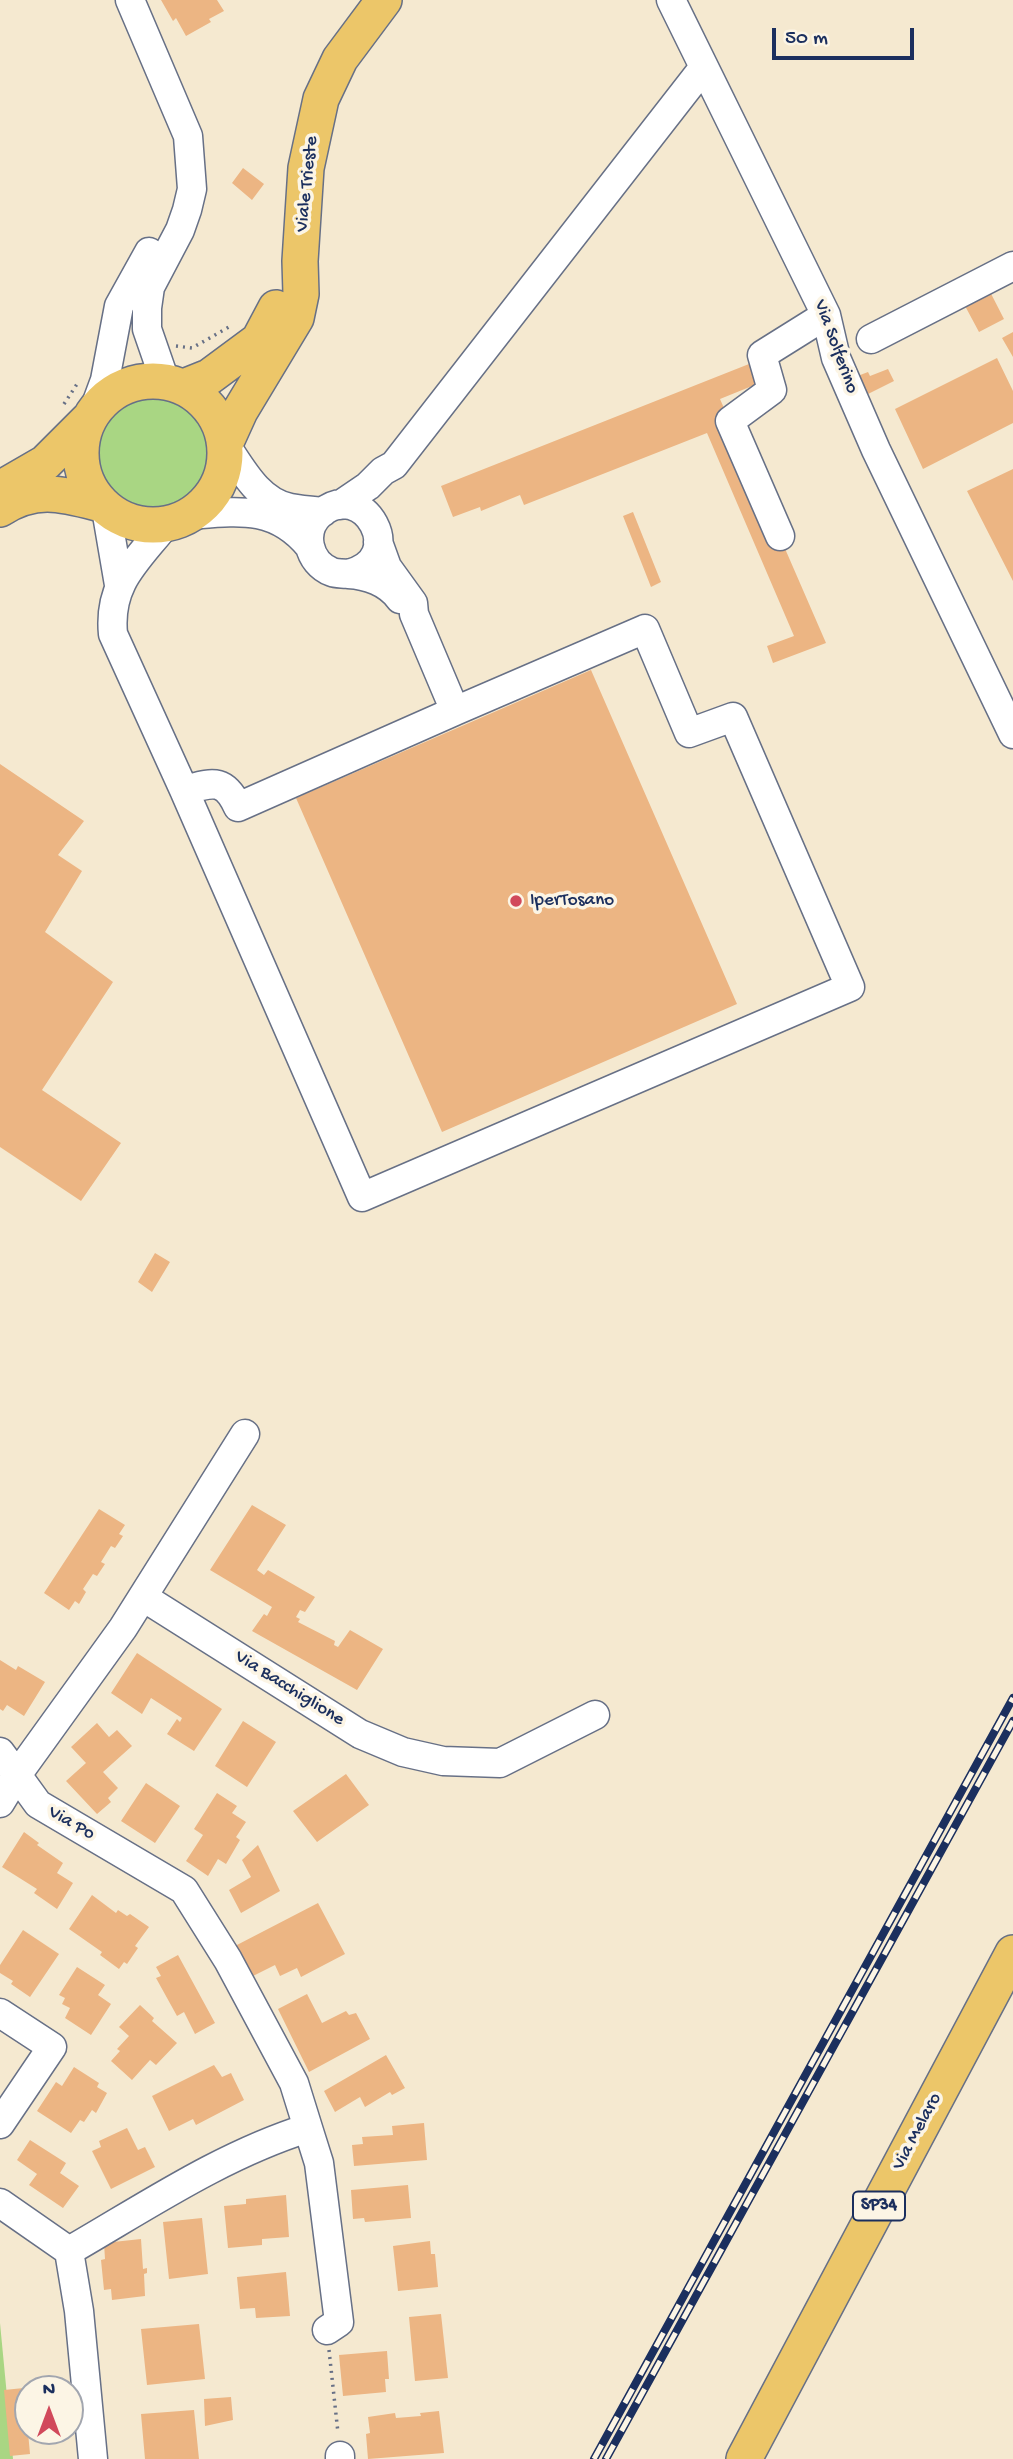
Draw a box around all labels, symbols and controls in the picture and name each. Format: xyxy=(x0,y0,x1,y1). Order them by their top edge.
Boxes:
scale bar xyxy=(775,14,917,58)
text: 50 m xyxy=(785,27,828,52)
street label: Viale Trieste xyxy=(292,135,324,233)
street label: Via Solferino xyxy=(808,297,862,397)
place label: IperTosano xyxy=(530,890,614,912)
marker: IperTosano xyxy=(508,893,524,909)
street label: Via Bacchiglione xyxy=(230,1646,348,1732)
street label: Via Po xyxy=(44,1802,98,1846)
street label: Via Melaro xyxy=(888,2090,948,2174)
road number: SP34 xyxy=(853,2192,905,2220)
north arrow xyxy=(14,2375,84,2445)
text: N xyxy=(43,2379,55,2402)

